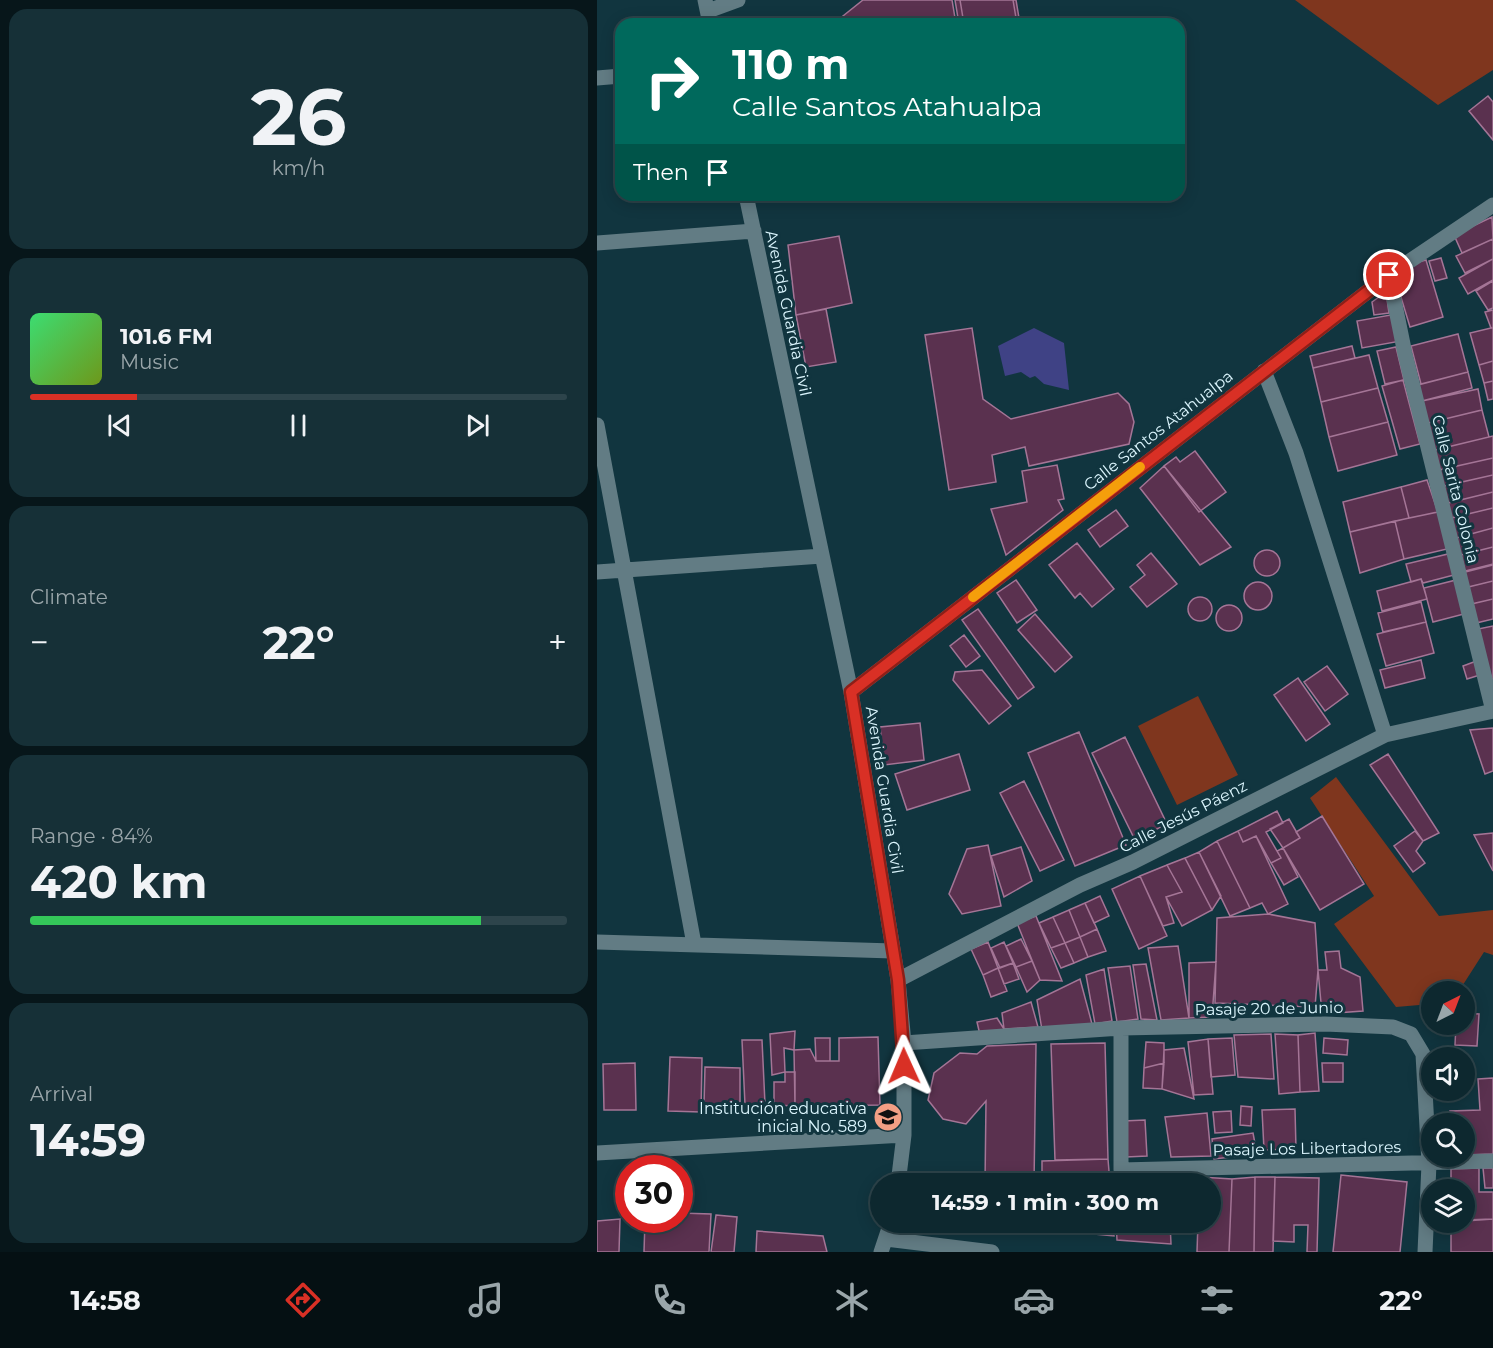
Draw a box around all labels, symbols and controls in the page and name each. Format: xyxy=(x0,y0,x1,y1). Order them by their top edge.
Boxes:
text: 110 m xyxy=(732,38,849,90)
icon: right xyxy=(633,42,711,120)
text: 26 xyxy=(251,69,346,165)
text: Calle Santos Atahualpa xyxy=(732,90,1043,123)
text: km/h xyxy=(272,156,325,180)
icon: arrive xyxy=(701,156,734,189)
text: Then xyxy=(633,159,689,186)
street label: Avenida Guardia Civil xyxy=(762,228,815,398)
pin xyxy=(1363,249,1414,300)
icon: arrive xyxy=(1372,258,1405,291)
text: 101.6 FM xyxy=(120,323,213,350)
text: Music xyxy=(120,350,179,374)
street label: Calle Santos Atahualpa xyxy=(1080,366,1237,495)
icon: previous xyxy=(103,409,136,442)
icon: pause xyxy=(282,409,315,442)
icon: next xyxy=(461,409,494,442)
street label: Calle Sarita Colonia xyxy=(1428,413,1483,565)
text: Climate xyxy=(30,585,108,609)
text: 22° xyxy=(263,615,334,670)
text: − xyxy=(30,622,49,662)
text: + xyxy=(548,622,567,662)
street label: Avenida Guardia Civil xyxy=(862,705,907,875)
street label: Calle Jesús Páenz xyxy=(1116,776,1250,857)
text: Range · 84% xyxy=(30,824,153,848)
text: 420 km xyxy=(30,854,207,909)
north arrow xyxy=(1421,981,1475,1035)
map controls xyxy=(1421,981,1475,1233)
street label: Pasaje 20 de Junio xyxy=(1195,998,1343,1019)
position arrow xyxy=(872,1034,936,1098)
button: sound xyxy=(1421,1047,1475,1101)
text: Arrival xyxy=(30,1082,93,1106)
place label: Institución educativa inicial No. 589 xyxy=(699,1099,867,1136)
school or university icon: Institución educativa inicial No. 589 xyxy=(872,1101,904,1133)
text: 14:59 xyxy=(30,1112,146,1167)
button: search xyxy=(1421,1113,1475,1167)
street label: Pasaje Los Libertadores xyxy=(1213,1137,1402,1160)
speed limit sign: 30 xyxy=(615,1155,693,1233)
button: layers xyxy=(1421,1179,1475,1233)
text: 14:59 · 1 min · 300 m xyxy=(932,1189,1159,1216)
icon: directions xyxy=(282,1279,324,1321)
icon: music xyxy=(465,1279,507,1321)
icon: phone xyxy=(648,1279,690,1321)
icon: climate xyxy=(831,1279,873,1321)
icon: car xyxy=(1013,1279,1055,1321)
icon: filters xyxy=(1196,1279,1238,1321)
text: 14:58 xyxy=(70,1284,141,1317)
text: 22° xyxy=(1379,1284,1422,1317)

